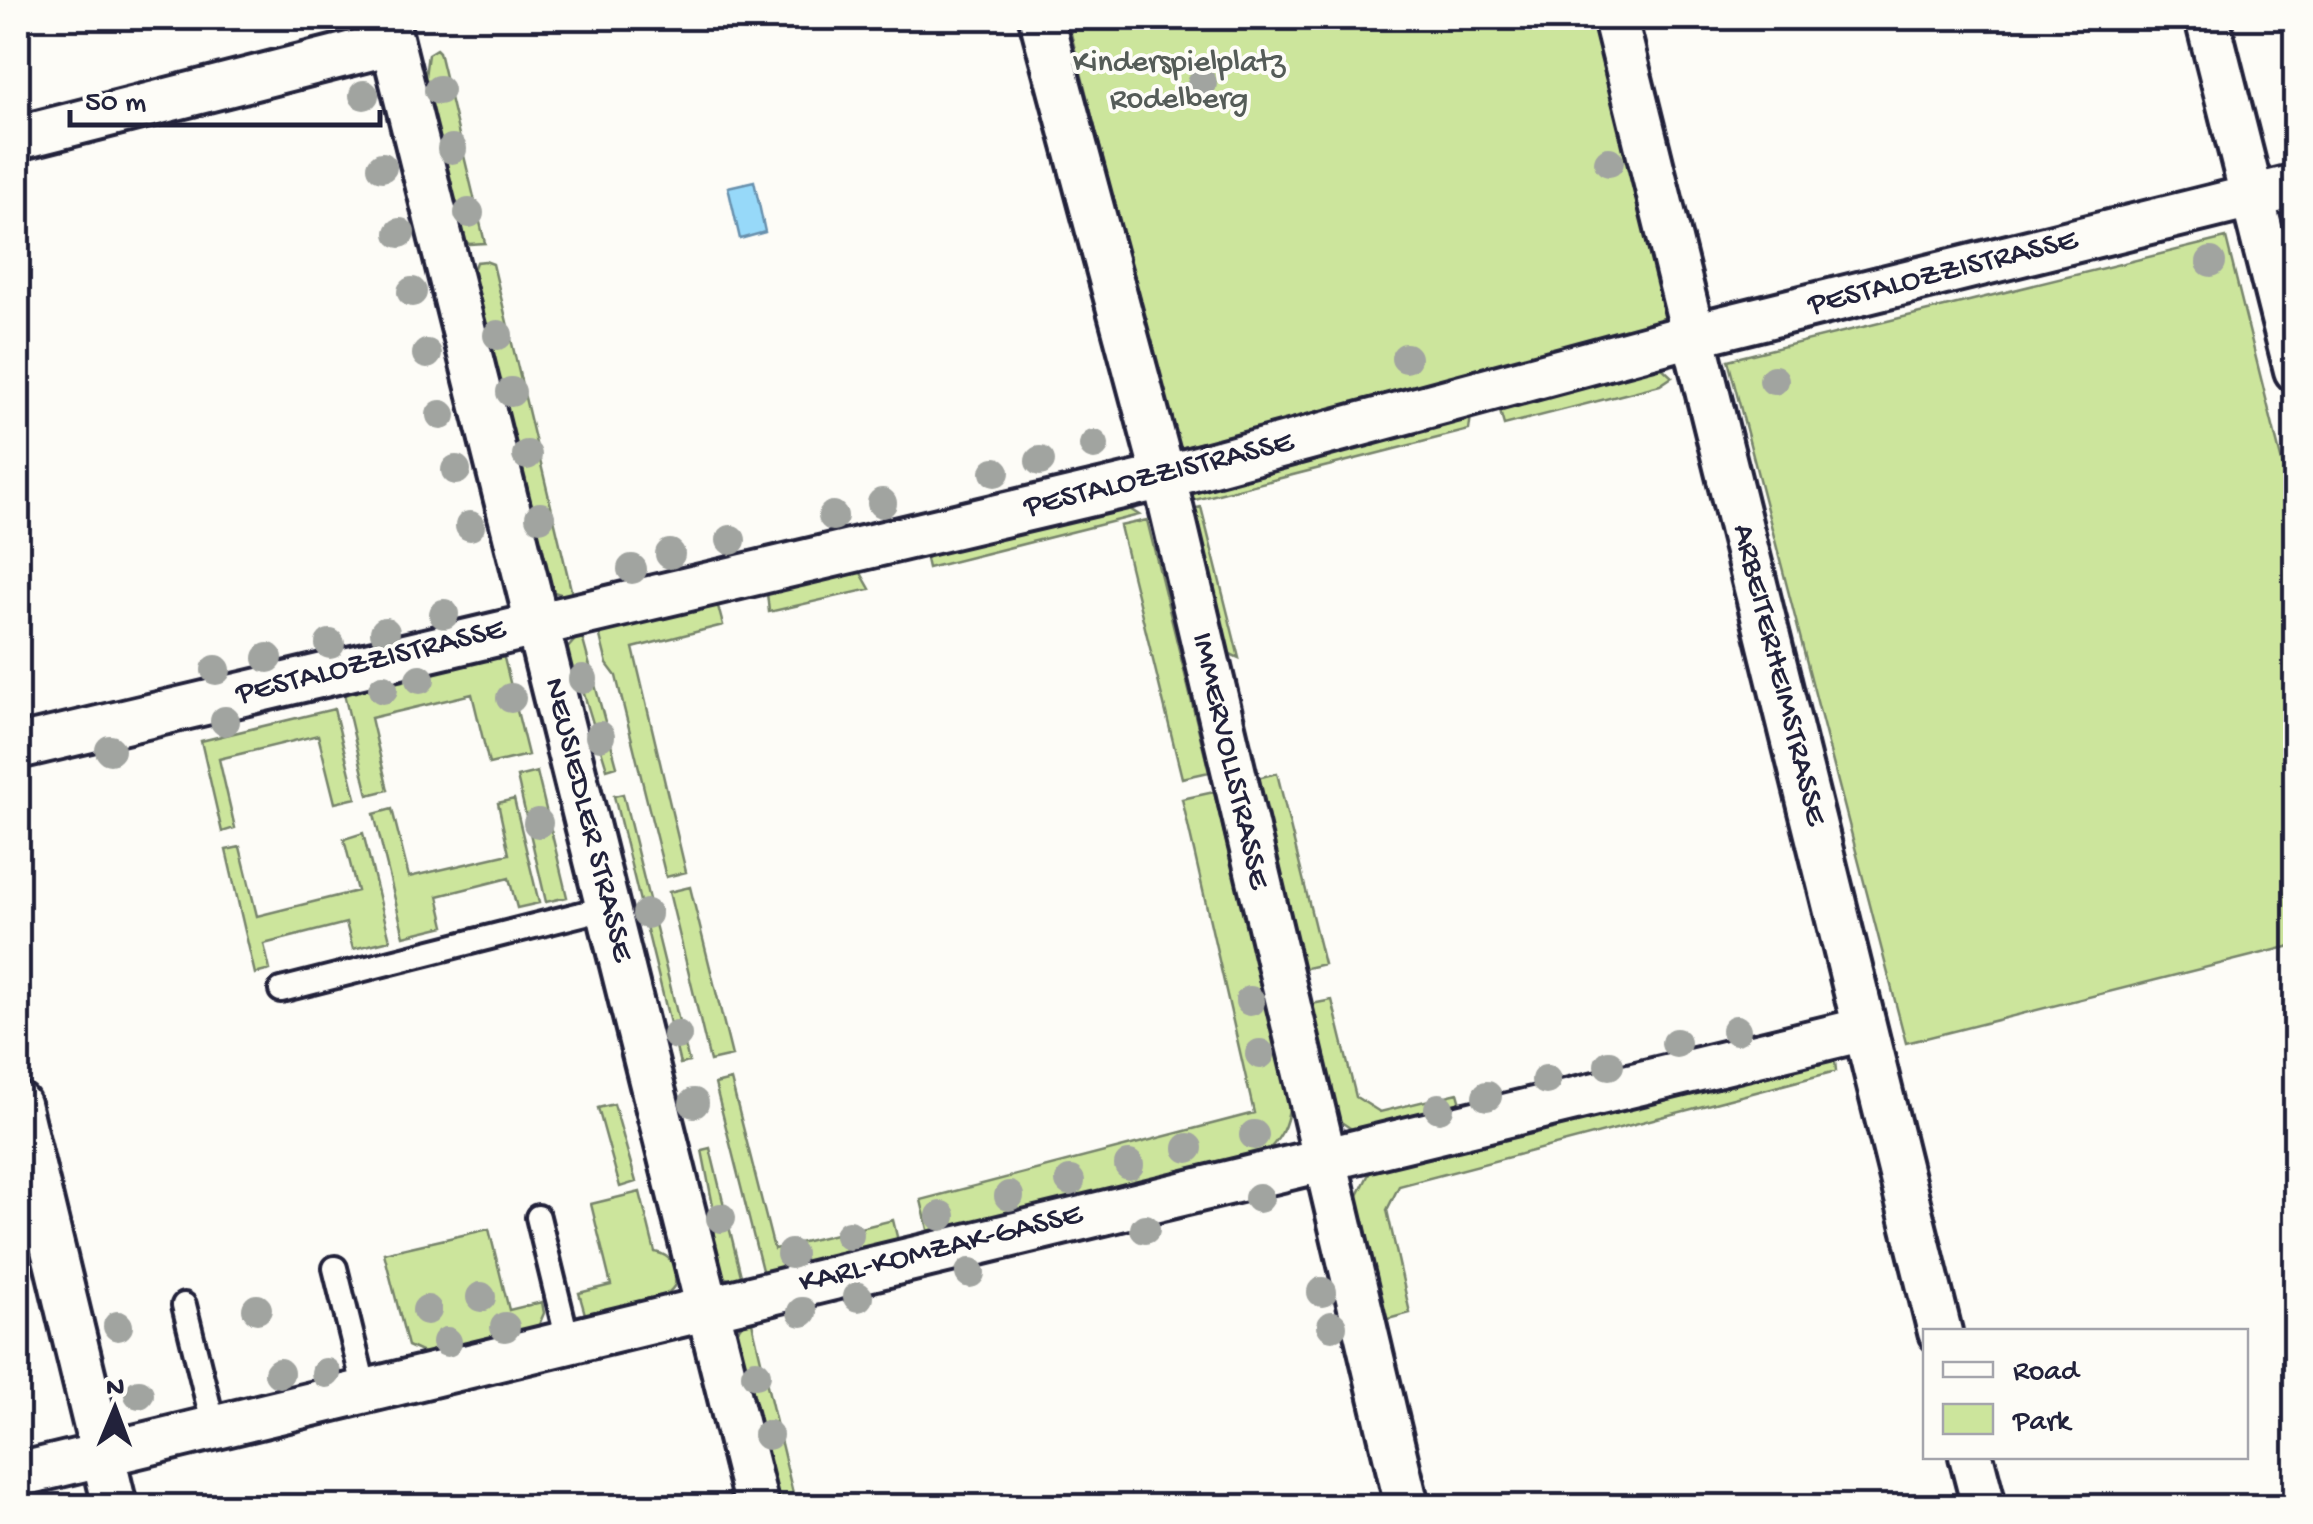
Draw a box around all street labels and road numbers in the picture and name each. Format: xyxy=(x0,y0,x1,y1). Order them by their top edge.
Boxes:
street label: PESTALOZZISTRASSE xyxy=(1803,222,2083,326)
street label: PESTALOZZISTRASSE xyxy=(1019,424,1299,528)
street label: ARBEITERHEIMSTRASSE xyxy=(1722,520,1834,831)
street label: PESTALOZZISTRASSE xyxy=(231,611,511,715)
street label: IMMERVOLLSTRASSE xyxy=(1181,629,1277,894)
street label: NEUSIEDLER STRASSE xyxy=(533,674,641,967)
street label: KARL-KOMZAK-GASSE xyxy=(796,1196,1087,1304)

